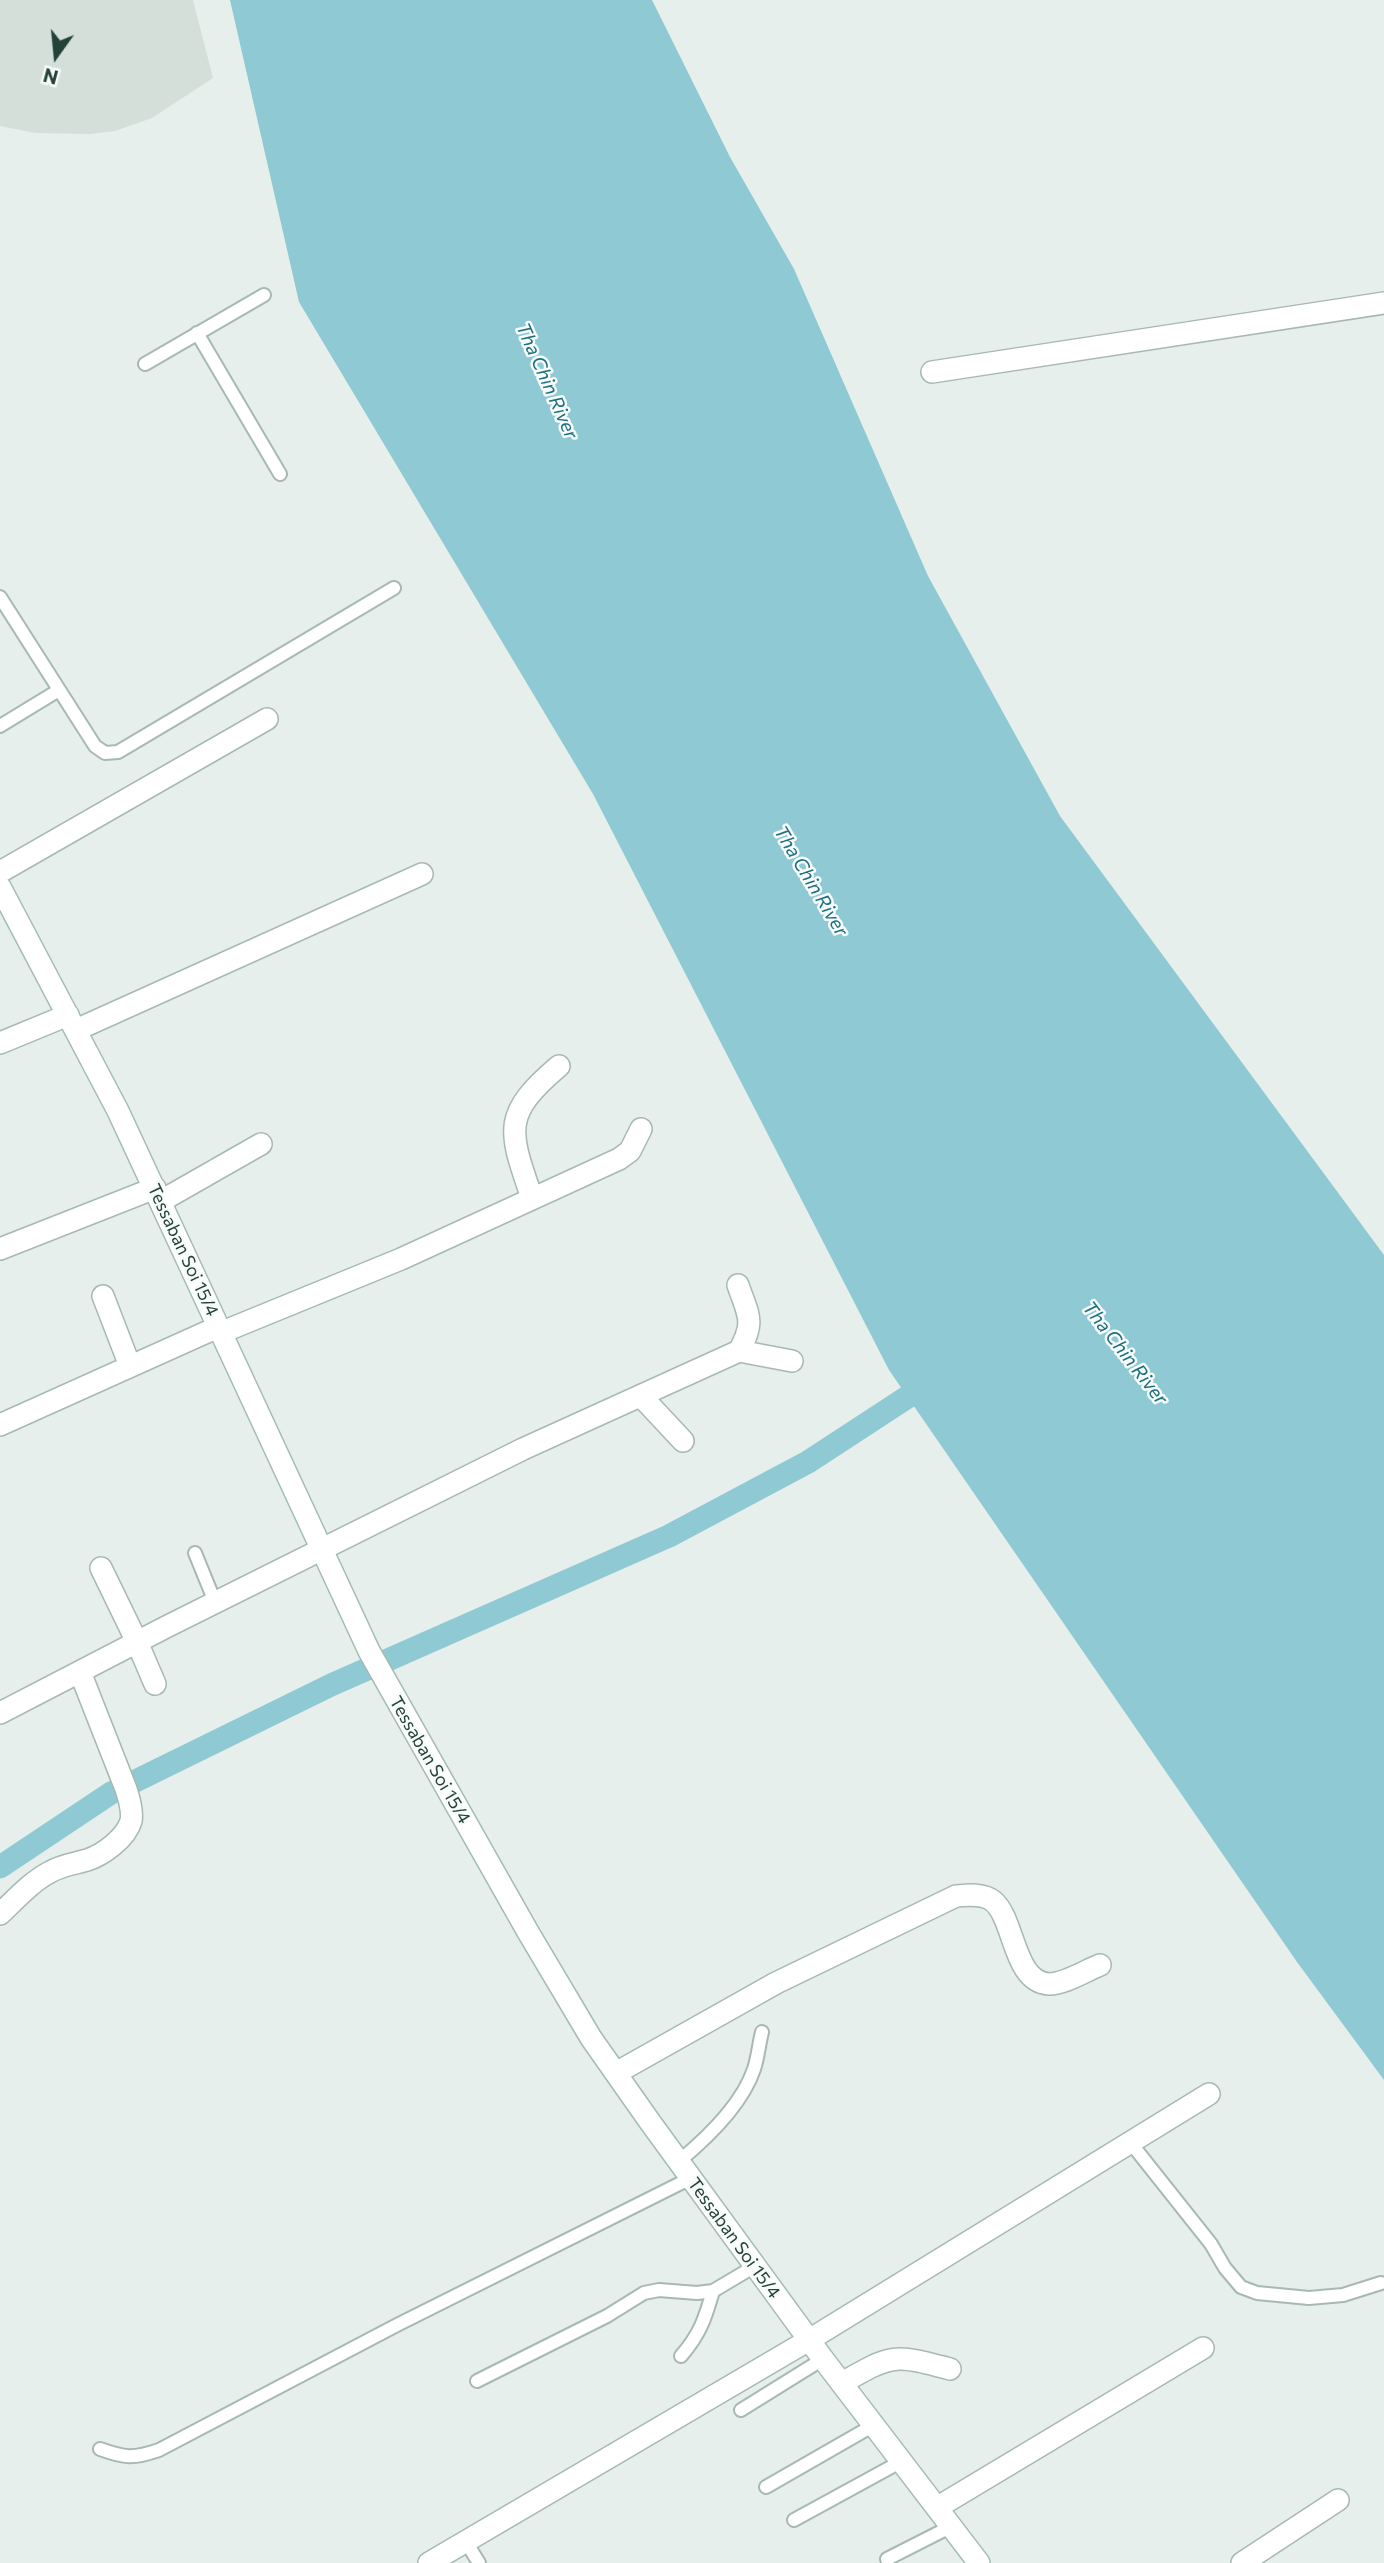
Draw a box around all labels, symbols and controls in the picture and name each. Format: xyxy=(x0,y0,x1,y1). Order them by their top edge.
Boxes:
north arrow xyxy=(21,21,91,91)
text: N xyxy=(41,64,60,90)
water label: Tha Chin River xyxy=(511,319,583,443)
water label: Tha Chin River xyxy=(769,822,853,940)
street label: Tessaban Soi 15/4 xyxy=(143,1180,223,1320)
water label: Tha Chin River xyxy=(1078,1297,1172,1409)
street label: Tessaban Soi 15/4 xyxy=(385,1692,475,1828)
street label: Tessaban Soi 15/4 xyxy=(683,2174,785,2302)

